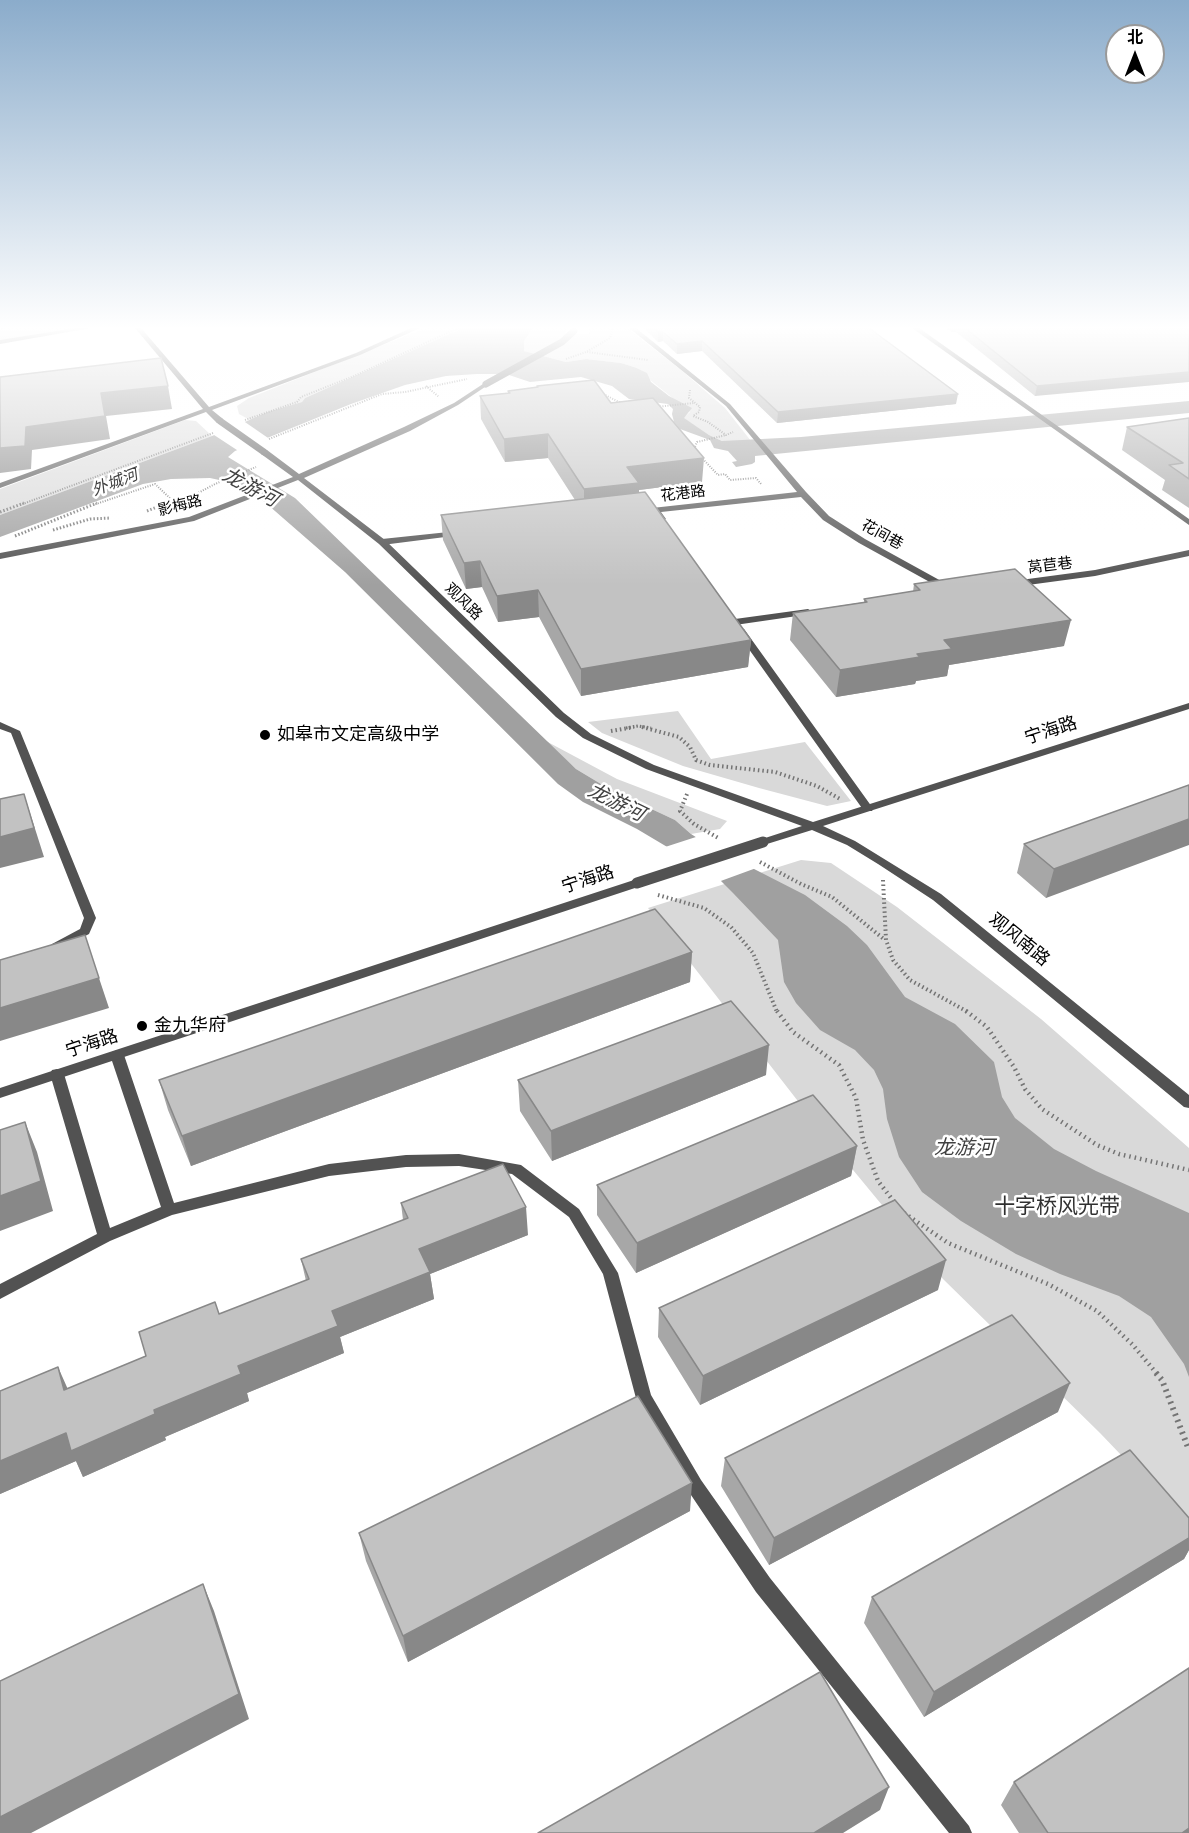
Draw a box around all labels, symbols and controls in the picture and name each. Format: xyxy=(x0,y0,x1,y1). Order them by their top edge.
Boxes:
north arrow xyxy=(1105,24,1165,84)
text: 北 xyxy=(1127,29,1143,46)
water label: 龙游河 xyxy=(218,463,282,513)
water label: 外城河 xyxy=(89,465,141,501)
street label: 花港路 xyxy=(660,482,706,506)
street label: 影梅路 xyxy=(156,492,204,520)
street label: 花间巷 xyxy=(858,516,906,554)
street label: 莴苣巷 xyxy=(1027,554,1073,578)
street label: 观风路 xyxy=(441,580,485,624)
street label: 宁海路 xyxy=(1022,712,1080,750)
place label: 如皋市文定高级中学 xyxy=(277,724,439,746)
marker: 如皋市文定高级中学 xyxy=(258,728,272,742)
water label: 龙游河 xyxy=(584,779,648,827)
street label: 宁海路 xyxy=(559,861,617,899)
street label: 观风南路 xyxy=(984,909,1054,971)
place label: 金九华府 xyxy=(154,1015,226,1037)
marker: 金九华府 xyxy=(135,1019,149,1033)
street label: 宁海路 xyxy=(63,1025,121,1063)
water label: 龙游河 xyxy=(934,1136,994,1160)
park label: 十字桥风光带 xyxy=(994,1194,1120,1220)

